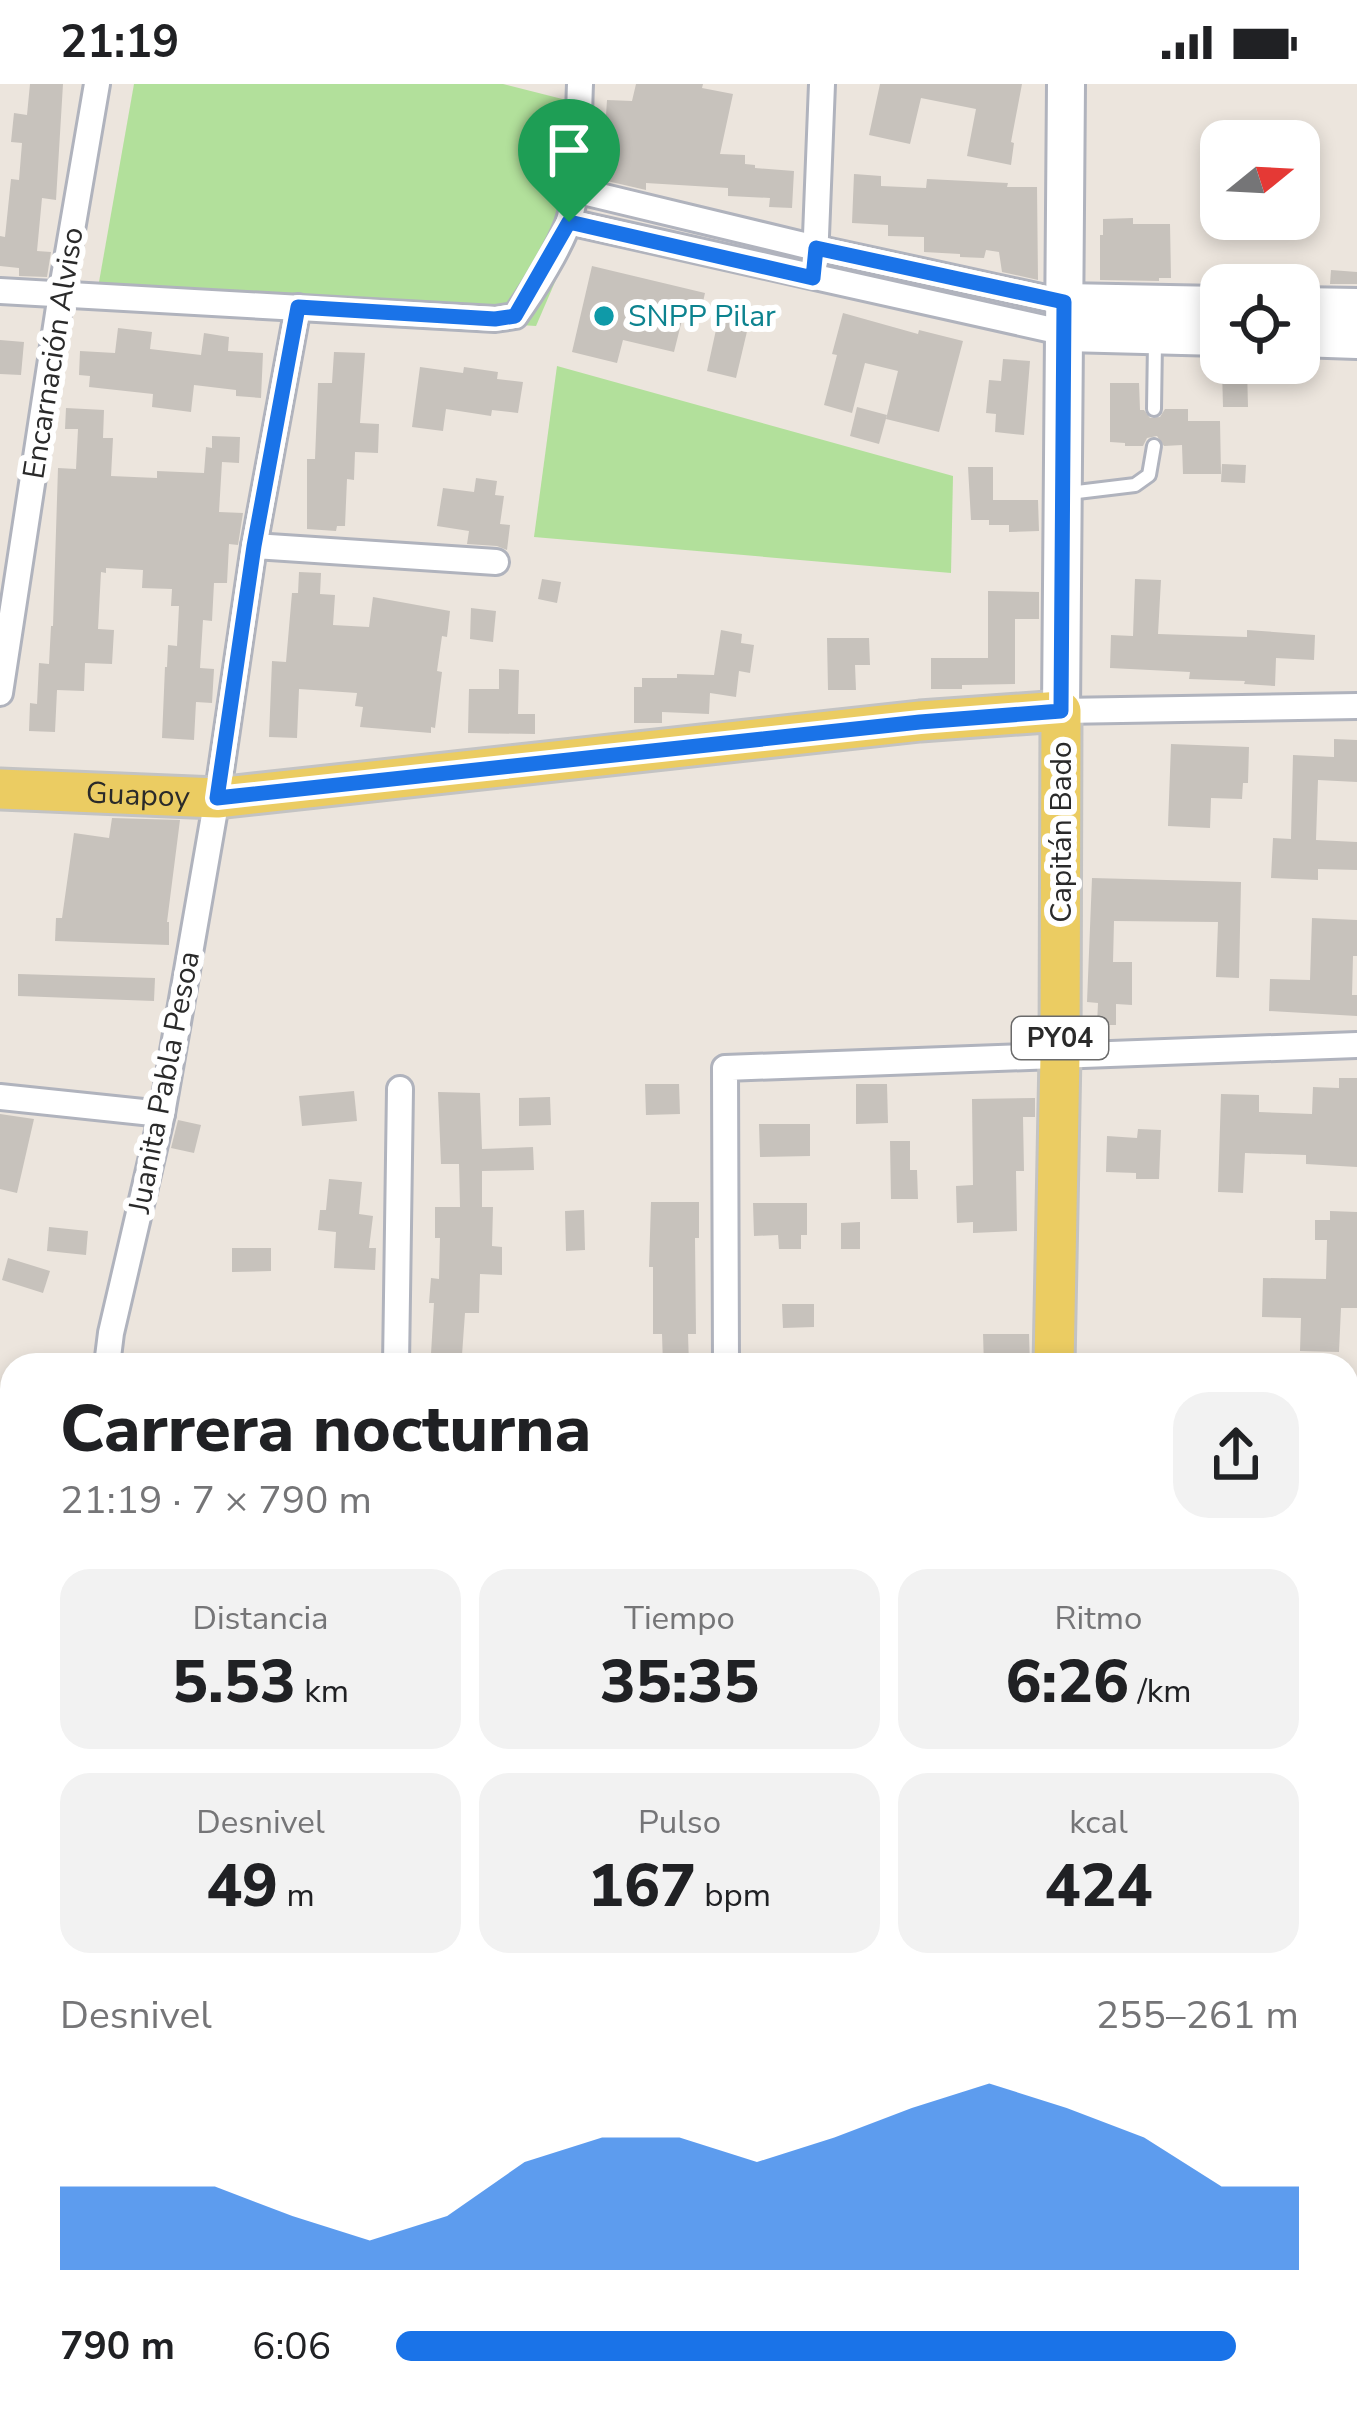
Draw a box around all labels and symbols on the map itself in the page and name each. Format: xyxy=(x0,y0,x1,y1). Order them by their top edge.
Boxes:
pin xyxy=(518,99,620,222)
north arrow xyxy=(1200,120,1320,240)
street label: Encarnación Alviso xyxy=(13,224,94,482)
place label: SNPP Pilar xyxy=(628,296,776,337)
marker: SNPP Pilar xyxy=(591,303,617,329)
street label: Capitán Bado xyxy=(1041,741,1082,923)
street label: Guapoy xyxy=(85,773,191,818)
street label: Juanita Pabla Pesoa xyxy=(119,948,210,1218)
road number: PY04 xyxy=(1012,1017,1108,1059)

